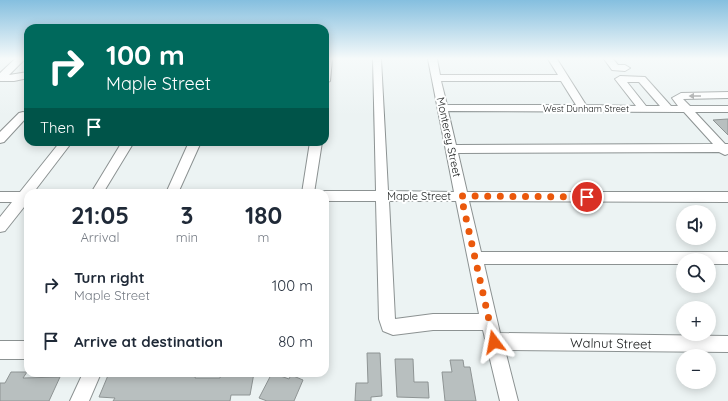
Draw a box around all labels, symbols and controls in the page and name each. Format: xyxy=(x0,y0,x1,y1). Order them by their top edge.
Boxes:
text: 100 m xyxy=(106,37,185,72)
icon: right xyxy=(40,40,92,92)
text: Maple Street xyxy=(106,72,211,95)
one-way arrow xyxy=(688,93,701,99)
street label: Monterey Street xyxy=(434,96,464,179)
street label: West Dunham Street xyxy=(543,103,629,114)
icon: arrive xyxy=(83,116,105,138)
text: Then xyxy=(40,118,75,137)
pin xyxy=(570,180,604,214)
icon: arrive xyxy=(576,186,598,208)
street label: Maple Street xyxy=(387,189,451,203)
text: 21:05 xyxy=(71,200,129,230)
text: 3 xyxy=(180,200,193,230)
text: 180 xyxy=(245,200,282,230)
map controls xyxy=(676,205,716,389)
button: sound xyxy=(676,205,716,245)
text: Arrival xyxy=(80,229,119,245)
text: min xyxy=(176,229,198,245)
text: m xyxy=(258,229,269,245)
button: search xyxy=(676,253,716,293)
text: Turn right xyxy=(74,268,145,287)
icon: right xyxy=(40,274,62,296)
text: 100 m xyxy=(272,276,313,295)
text: Maple Street xyxy=(74,287,150,303)
button: + xyxy=(676,301,716,341)
position arrow xyxy=(473,321,515,363)
icon: arrive xyxy=(40,330,62,352)
text: Arrive at destination xyxy=(74,332,223,351)
text: 80 m xyxy=(278,332,313,351)
street label: Walnut Street xyxy=(570,334,652,352)
button: − xyxy=(676,349,716,389)

